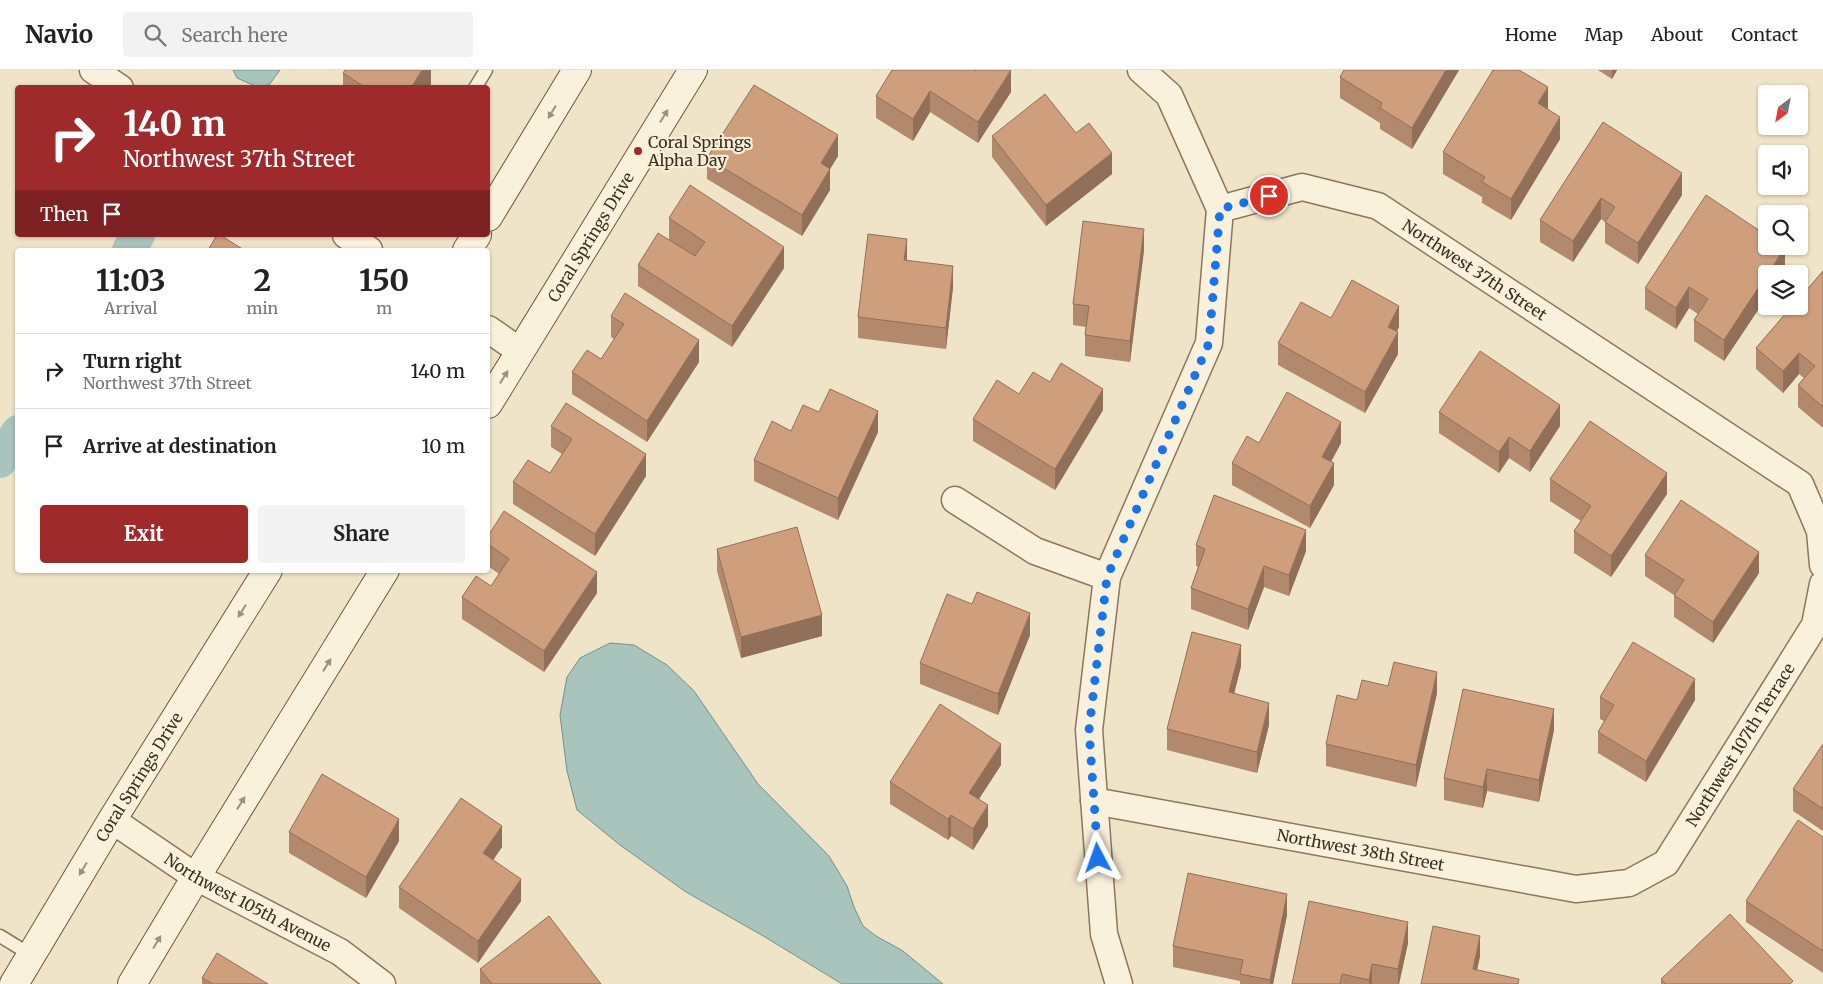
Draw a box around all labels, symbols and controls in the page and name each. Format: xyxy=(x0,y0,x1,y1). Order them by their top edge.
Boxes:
search box xyxy=(123,12,473,57)
text: Navio xyxy=(25,19,93,50)
icon: search xyxy=(141,21,169,49)
text: Search here xyxy=(181,23,288,47)
text: Home xyxy=(1505,23,1557,46)
text: Map xyxy=(1585,23,1623,46)
text: About xyxy=(1651,23,1703,46)
text: Contact xyxy=(1731,23,1798,46)
north arrow xyxy=(1758,85,1808,135)
map controls xyxy=(1758,85,1808,315)
text: 140 m xyxy=(123,102,226,146)
icon: right xyxy=(40,105,105,170)
one-way arrow xyxy=(547,105,557,118)
one-way arrow xyxy=(660,109,669,122)
place label: Coral Springs Alpha Day xyxy=(647,132,752,170)
text: Northwest 37th Street xyxy=(123,145,355,173)
marker: Coral Springs Alpha Day xyxy=(632,145,644,157)
button: sound xyxy=(1758,145,1808,195)
street label: Coral Springs Drive xyxy=(543,168,638,306)
pin xyxy=(1248,175,1290,217)
icon: arrive xyxy=(1255,182,1283,210)
icon: arrive xyxy=(98,200,126,228)
text: Then xyxy=(40,202,88,226)
button: search xyxy=(1758,205,1808,255)
street label: Northwest 37th Street xyxy=(1399,215,1551,325)
text: 11:03 xyxy=(96,261,166,299)
text: 2 xyxy=(254,261,271,299)
text: 150 xyxy=(359,261,409,299)
button: layers xyxy=(1758,265,1808,315)
text: Arrival xyxy=(104,298,157,318)
text: min xyxy=(247,298,278,318)
text: m xyxy=(376,298,392,318)
text: Turn right xyxy=(83,349,182,373)
icon: right xyxy=(40,357,68,385)
text: 140 m xyxy=(410,359,465,383)
one-way arrow xyxy=(499,371,508,384)
text: Northwest 37th Street xyxy=(83,373,252,393)
icon: arrive xyxy=(40,432,68,460)
text: Arrive at destination xyxy=(83,434,277,458)
text: 10 m xyxy=(422,434,465,458)
button: Exit xyxy=(40,505,248,563)
button: Share xyxy=(258,505,465,563)
one-way arrow xyxy=(238,605,247,618)
one-way arrow xyxy=(322,658,331,671)
street label: Northwest 107th Terrace xyxy=(1681,659,1799,830)
street label: Coral Springs Drive xyxy=(91,708,187,845)
one-way arrow xyxy=(237,797,246,810)
street label: Northwest 38th Street xyxy=(1275,825,1447,875)
position arrow xyxy=(1071,831,1123,883)
street label: Northwest 105th Avenue xyxy=(161,848,335,956)
one-way arrow xyxy=(78,862,87,875)
one-way arrow xyxy=(153,935,161,950)

